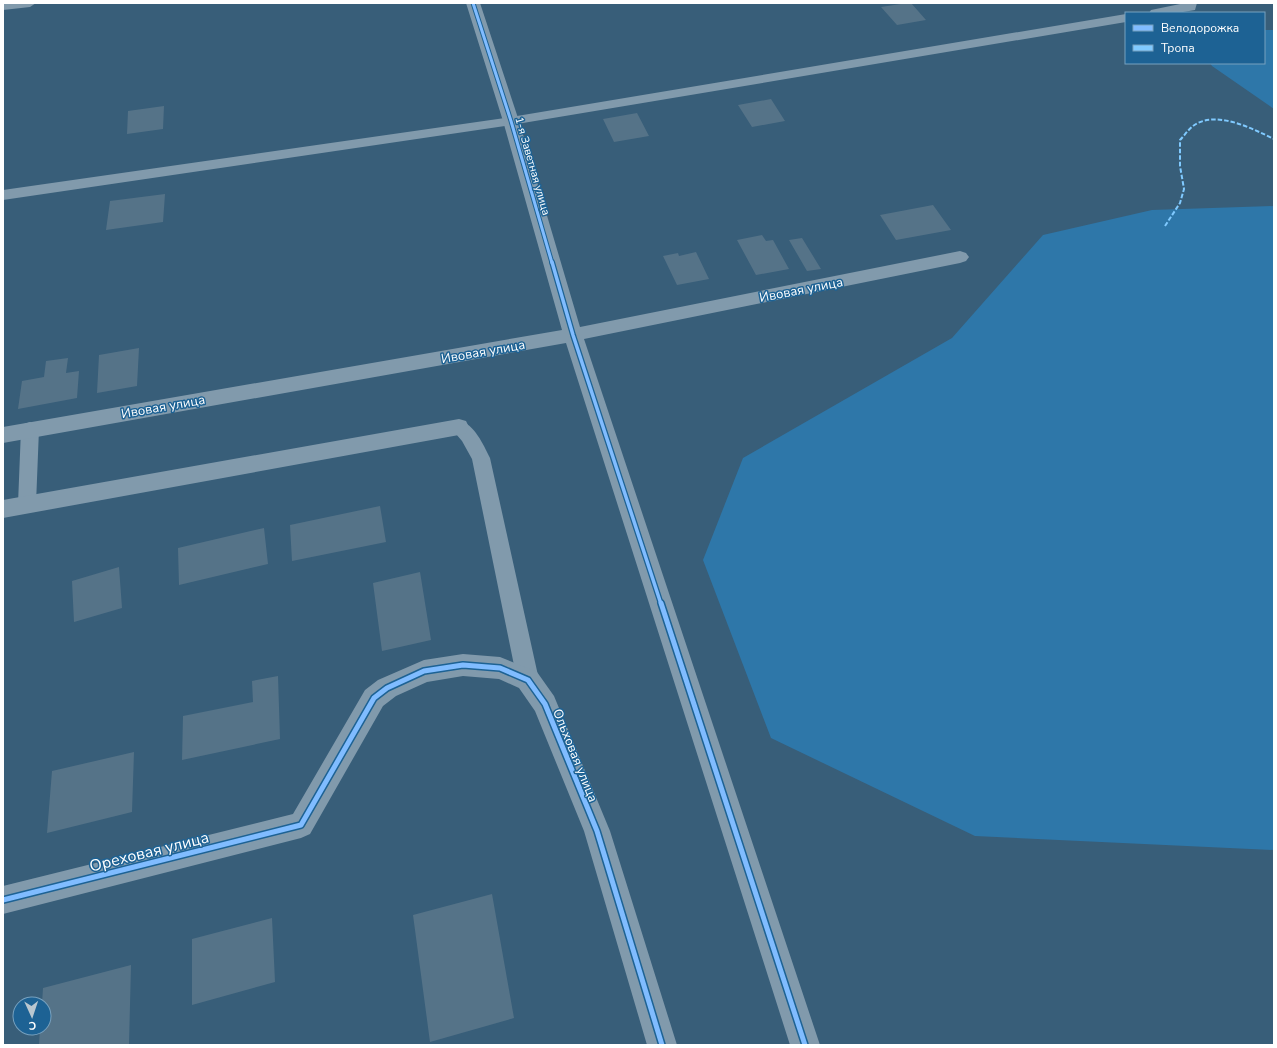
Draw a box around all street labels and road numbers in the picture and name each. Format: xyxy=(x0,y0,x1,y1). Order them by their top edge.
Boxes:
street label: 1-я Заветная улица xyxy=(511,115,554,217)
street label: Ивовая улица xyxy=(758,273,845,307)
street label: Ивовая улица xyxy=(440,336,526,368)
street label: Ивовая улица xyxy=(120,391,206,423)
street label: Ольховая улица xyxy=(548,706,602,805)
street label: Ореховая улица xyxy=(87,826,211,877)

